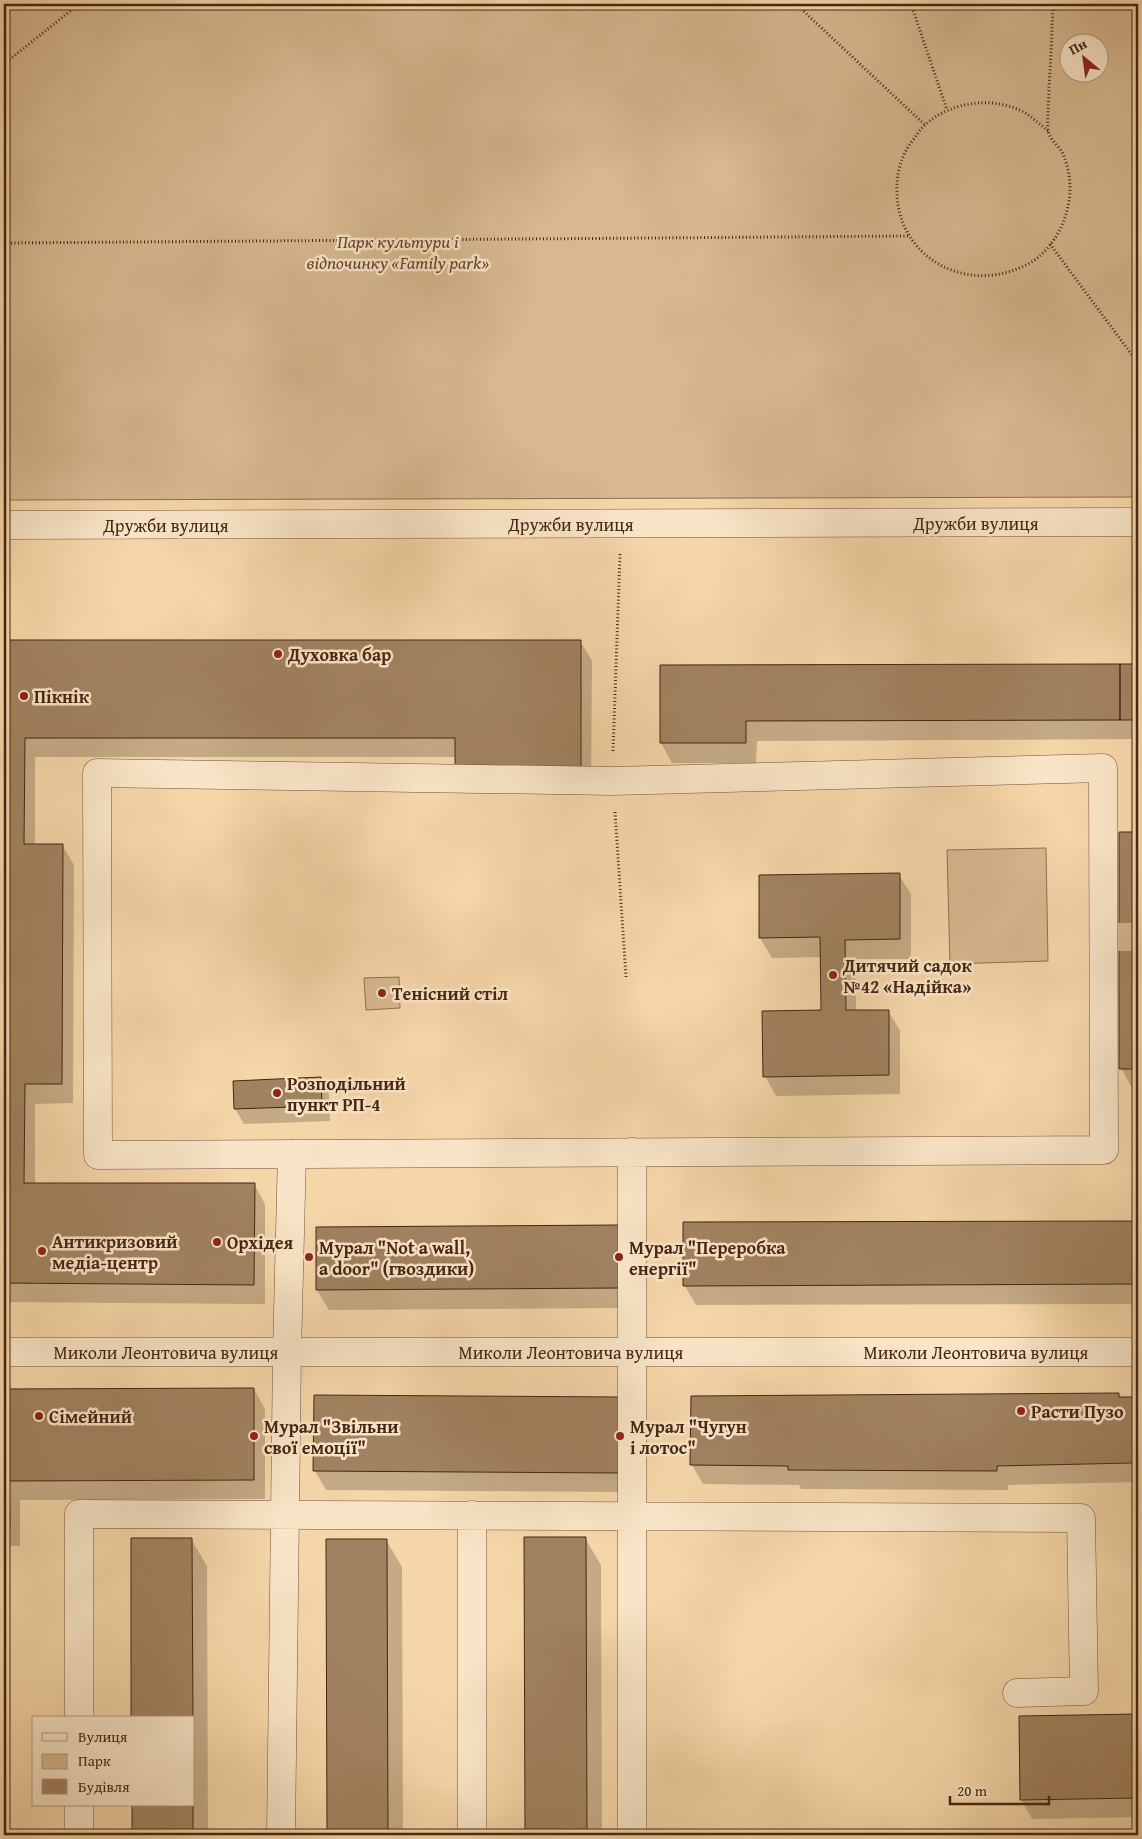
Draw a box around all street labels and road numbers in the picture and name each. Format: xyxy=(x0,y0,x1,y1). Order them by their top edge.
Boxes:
street label: Дружби вулиця xyxy=(912,510,1039,537)
street label: Дружби вулиця xyxy=(507,511,634,538)
street label: Дружби вулиця xyxy=(102,512,229,539)
street label: Миколи Леонтовича вулиця xyxy=(54,1339,278,1366)
street label: Миколи Леонтовича вулиця xyxy=(459,1339,683,1366)
street label: Миколи Леонтовича вулиця xyxy=(864,1339,1088,1366)

